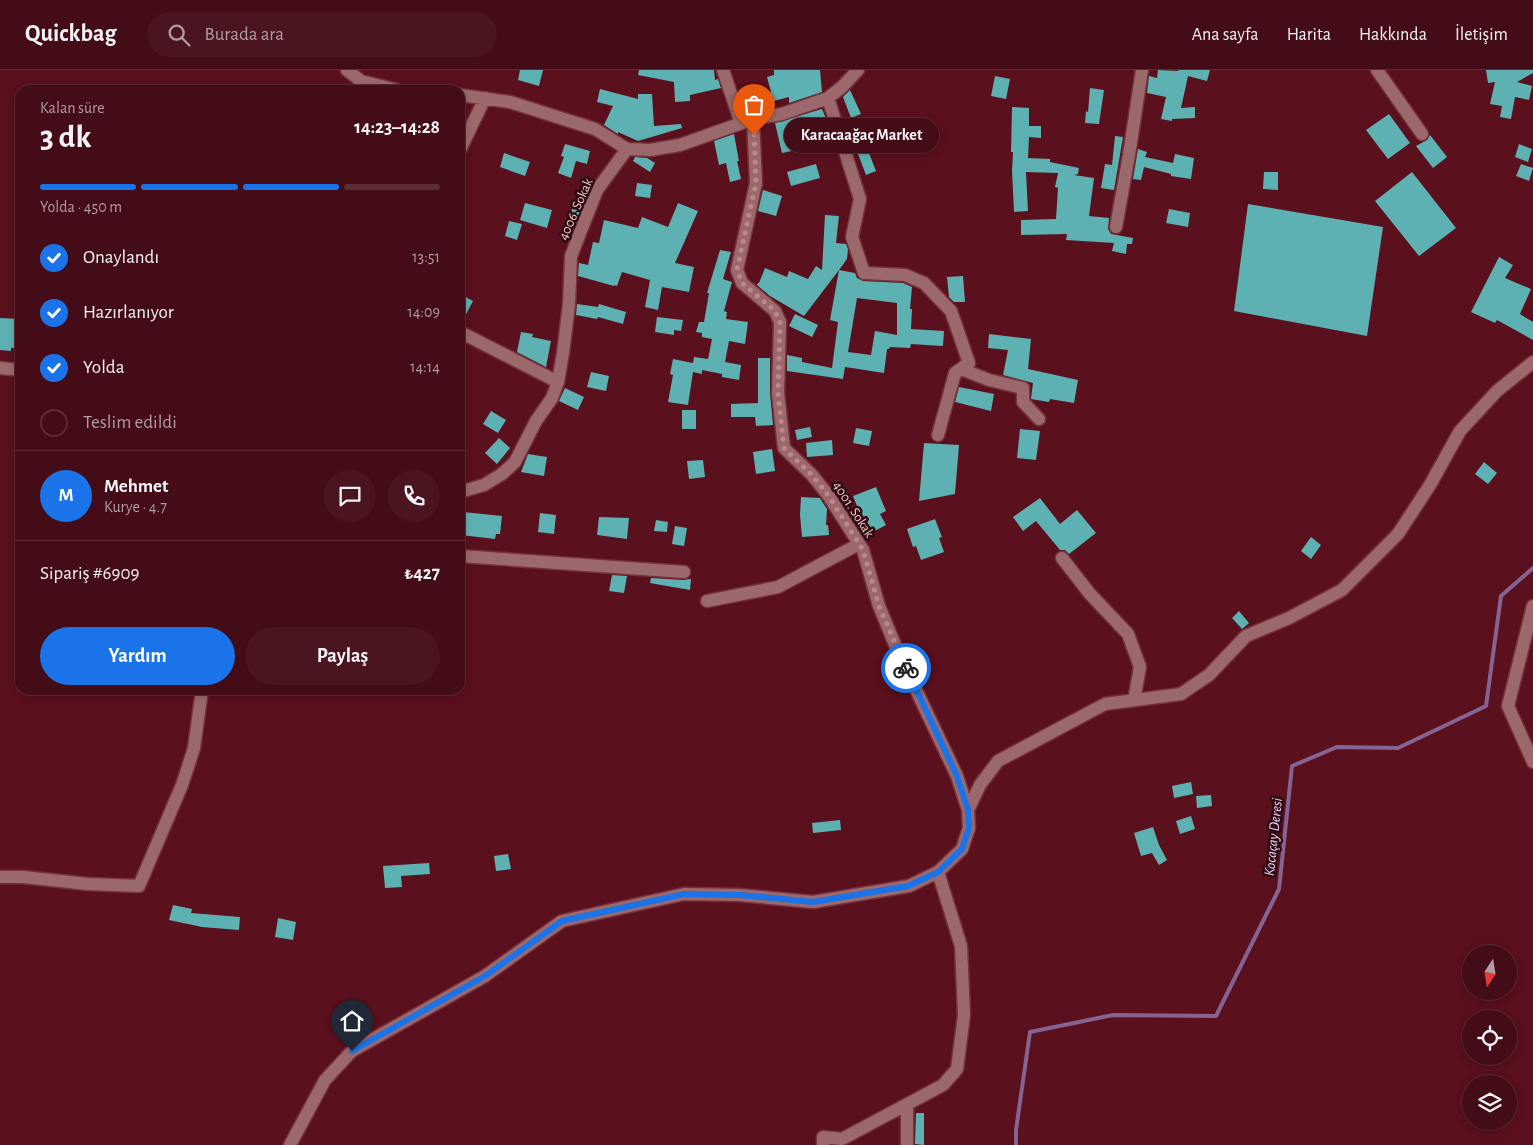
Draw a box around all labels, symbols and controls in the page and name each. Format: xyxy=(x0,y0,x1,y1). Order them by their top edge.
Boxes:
search box xyxy=(147,12,497,57)
icon: search xyxy=(165,21,193,49)
text: Quickbag xyxy=(25,22,117,46)
text: Burada ara xyxy=(205,25,284,44)
text: Ana sayfa xyxy=(1192,26,1259,44)
text: Harita xyxy=(1287,26,1331,44)
text: Hakkında xyxy=(1359,26,1427,44)
text: İletişim xyxy=(1455,26,1508,44)
pin xyxy=(733,84,775,135)
icon: bag xyxy=(740,91,768,119)
text: Kalan süre xyxy=(40,100,105,116)
text: 14:23–14:28 xyxy=(354,118,440,137)
callout: Karacaağaç Market xyxy=(784,118,939,152)
text: 3 dk xyxy=(40,121,91,153)
text: Karacaağaç Market xyxy=(801,127,922,143)
street label: 4006. Sokak xyxy=(556,176,596,242)
text: Yolda · 450 m xyxy=(40,199,122,215)
icon: check xyxy=(40,244,68,272)
text: Onaylandı xyxy=(83,248,159,267)
text: 13:51 xyxy=(412,249,440,265)
icon: check xyxy=(40,299,68,327)
text: Hazırlanıyor xyxy=(83,303,174,322)
text: 14:09 xyxy=(407,304,440,320)
icon: check xyxy=(40,354,68,382)
text: Yolda xyxy=(83,358,124,377)
text: 14:14 xyxy=(410,359,440,375)
text: Teslim edildi xyxy=(83,413,177,432)
button: chat xyxy=(324,470,376,522)
button: phone xyxy=(388,470,440,522)
text: Mehmet xyxy=(104,477,168,496)
street label: 4001. Sokak xyxy=(830,479,877,541)
text: M xyxy=(58,486,74,505)
text: Kurye · 4.7 xyxy=(104,499,167,515)
text: Sipariş #6909 xyxy=(40,564,139,583)
text: ₺427 xyxy=(404,564,440,583)
button: Yardım xyxy=(40,627,235,685)
button: Paylaş xyxy=(245,627,440,685)
courier xyxy=(881,643,931,693)
icon: bike xyxy=(892,654,920,682)
water label: Kocaçay Deresi xyxy=(1262,797,1285,877)
north arrow xyxy=(1462,945,1518,1000)
map controls xyxy=(1462,945,1517,1130)
pin xyxy=(331,1000,373,1051)
icon: home xyxy=(338,1007,366,1035)
button: locate xyxy=(1462,1010,1517,1065)
button: layers xyxy=(1462,1075,1517,1130)

